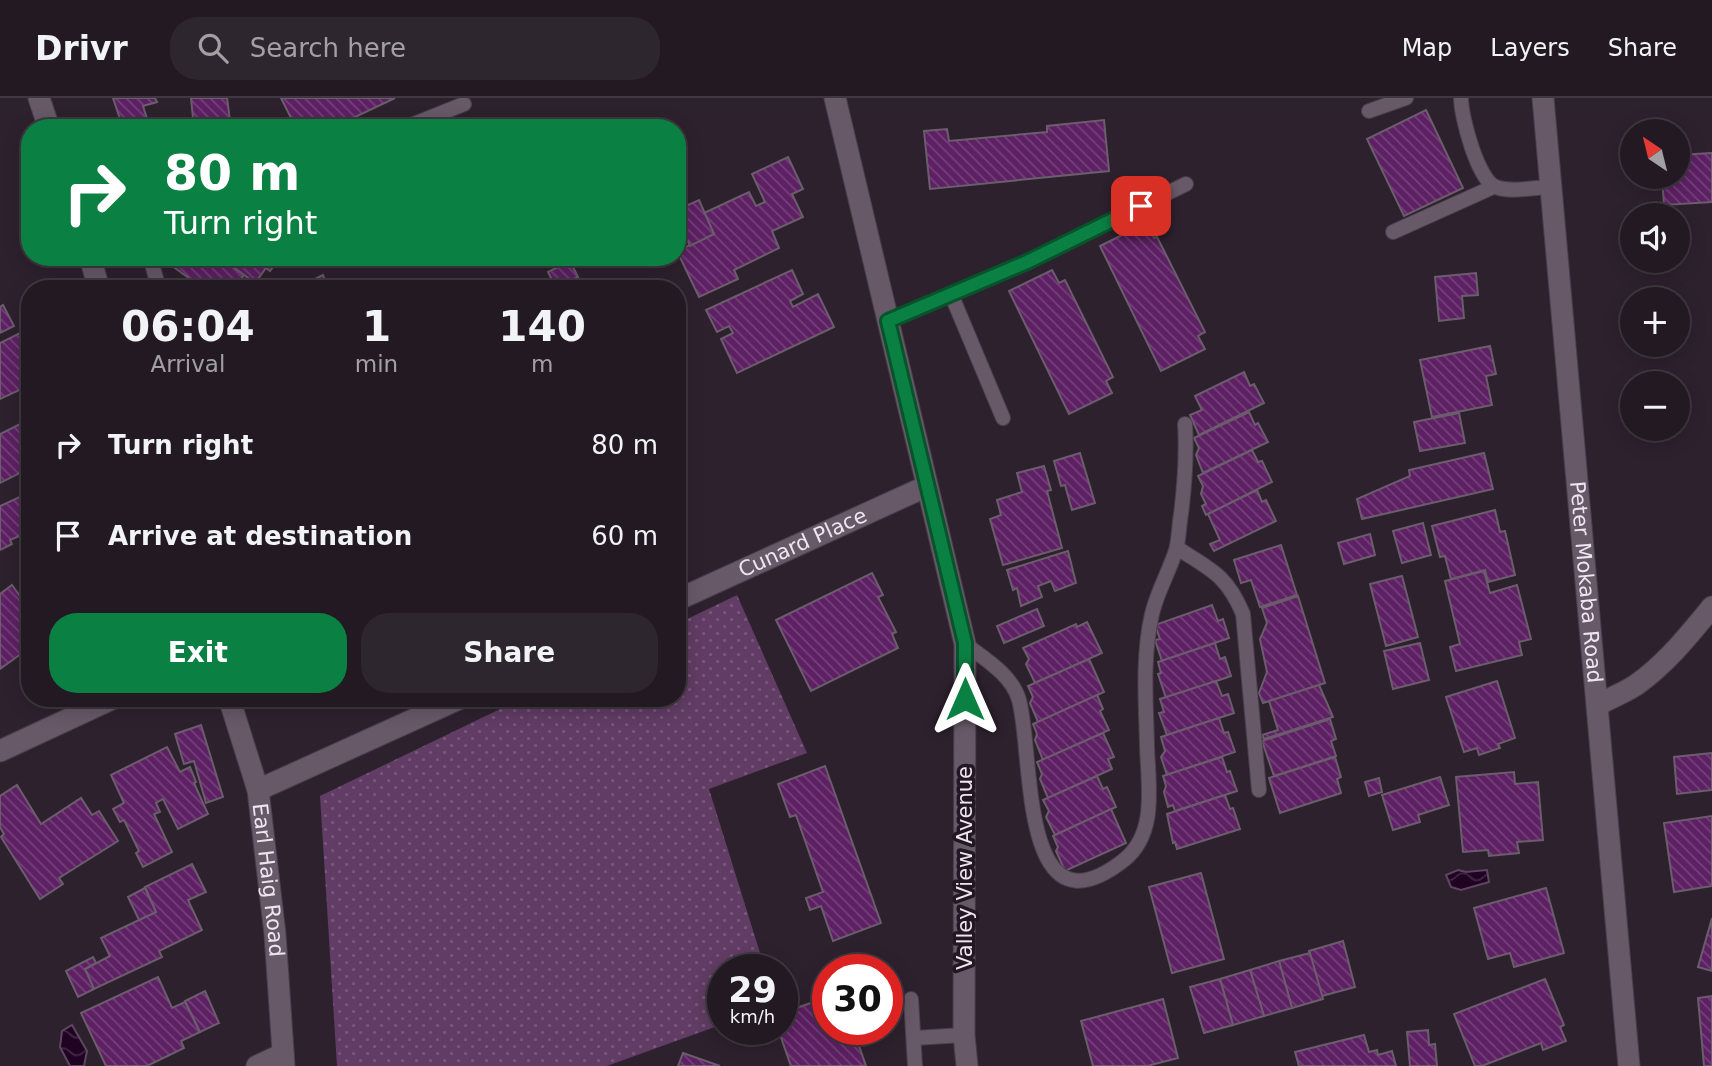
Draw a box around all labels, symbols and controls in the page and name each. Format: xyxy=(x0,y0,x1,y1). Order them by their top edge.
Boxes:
search box xyxy=(170,17,660,80)
text: Drivr xyxy=(35,29,128,68)
icon: search xyxy=(194,29,232,67)
text: Search here xyxy=(250,33,406,63)
text: Map xyxy=(1402,34,1452,62)
text: Layers xyxy=(1490,34,1570,62)
text: Share xyxy=(1608,34,1677,62)
north arrow xyxy=(1620,119,1690,189)
map controls xyxy=(1620,119,1690,441)
text: 80 m xyxy=(164,145,300,202)
icon: right xyxy=(49,147,140,238)
pin xyxy=(1111,176,1171,236)
icon: arrive xyxy=(1122,187,1160,225)
button: sound xyxy=(1620,203,1690,273)
text: Turn right xyxy=(164,204,317,242)
button: + xyxy=(1620,287,1690,357)
text: 06:04 xyxy=(121,302,255,351)
text: 1 xyxy=(362,302,391,351)
text: 140 xyxy=(498,302,586,351)
text: Arrival xyxy=(151,351,225,377)
text: min xyxy=(355,351,398,377)
text: m xyxy=(531,351,553,377)
button: − xyxy=(1620,371,1690,441)
icon: right xyxy=(49,426,87,464)
text: Turn right xyxy=(108,430,253,460)
text: 80 m xyxy=(591,430,658,460)
street label: Peter Mokaba Road xyxy=(1565,480,1607,684)
street label: Cunard Place xyxy=(735,503,870,582)
icon: arrive xyxy=(49,517,87,555)
text: Arrive at destination xyxy=(108,521,412,551)
text: 60 m xyxy=(591,521,658,551)
button: Exit xyxy=(49,613,347,693)
button: Share xyxy=(361,613,658,693)
position arrow xyxy=(928,662,1002,736)
street label: Valley View Avenue xyxy=(953,766,977,970)
street label: Earl Haig Road xyxy=(248,802,289,958)
speed limit sign: 30 xyxy=(812,954,903,1045)
text: 29 xyxy=(728,970,777,1010)
text: km/h xyxy=(730,1006,775,1027)

